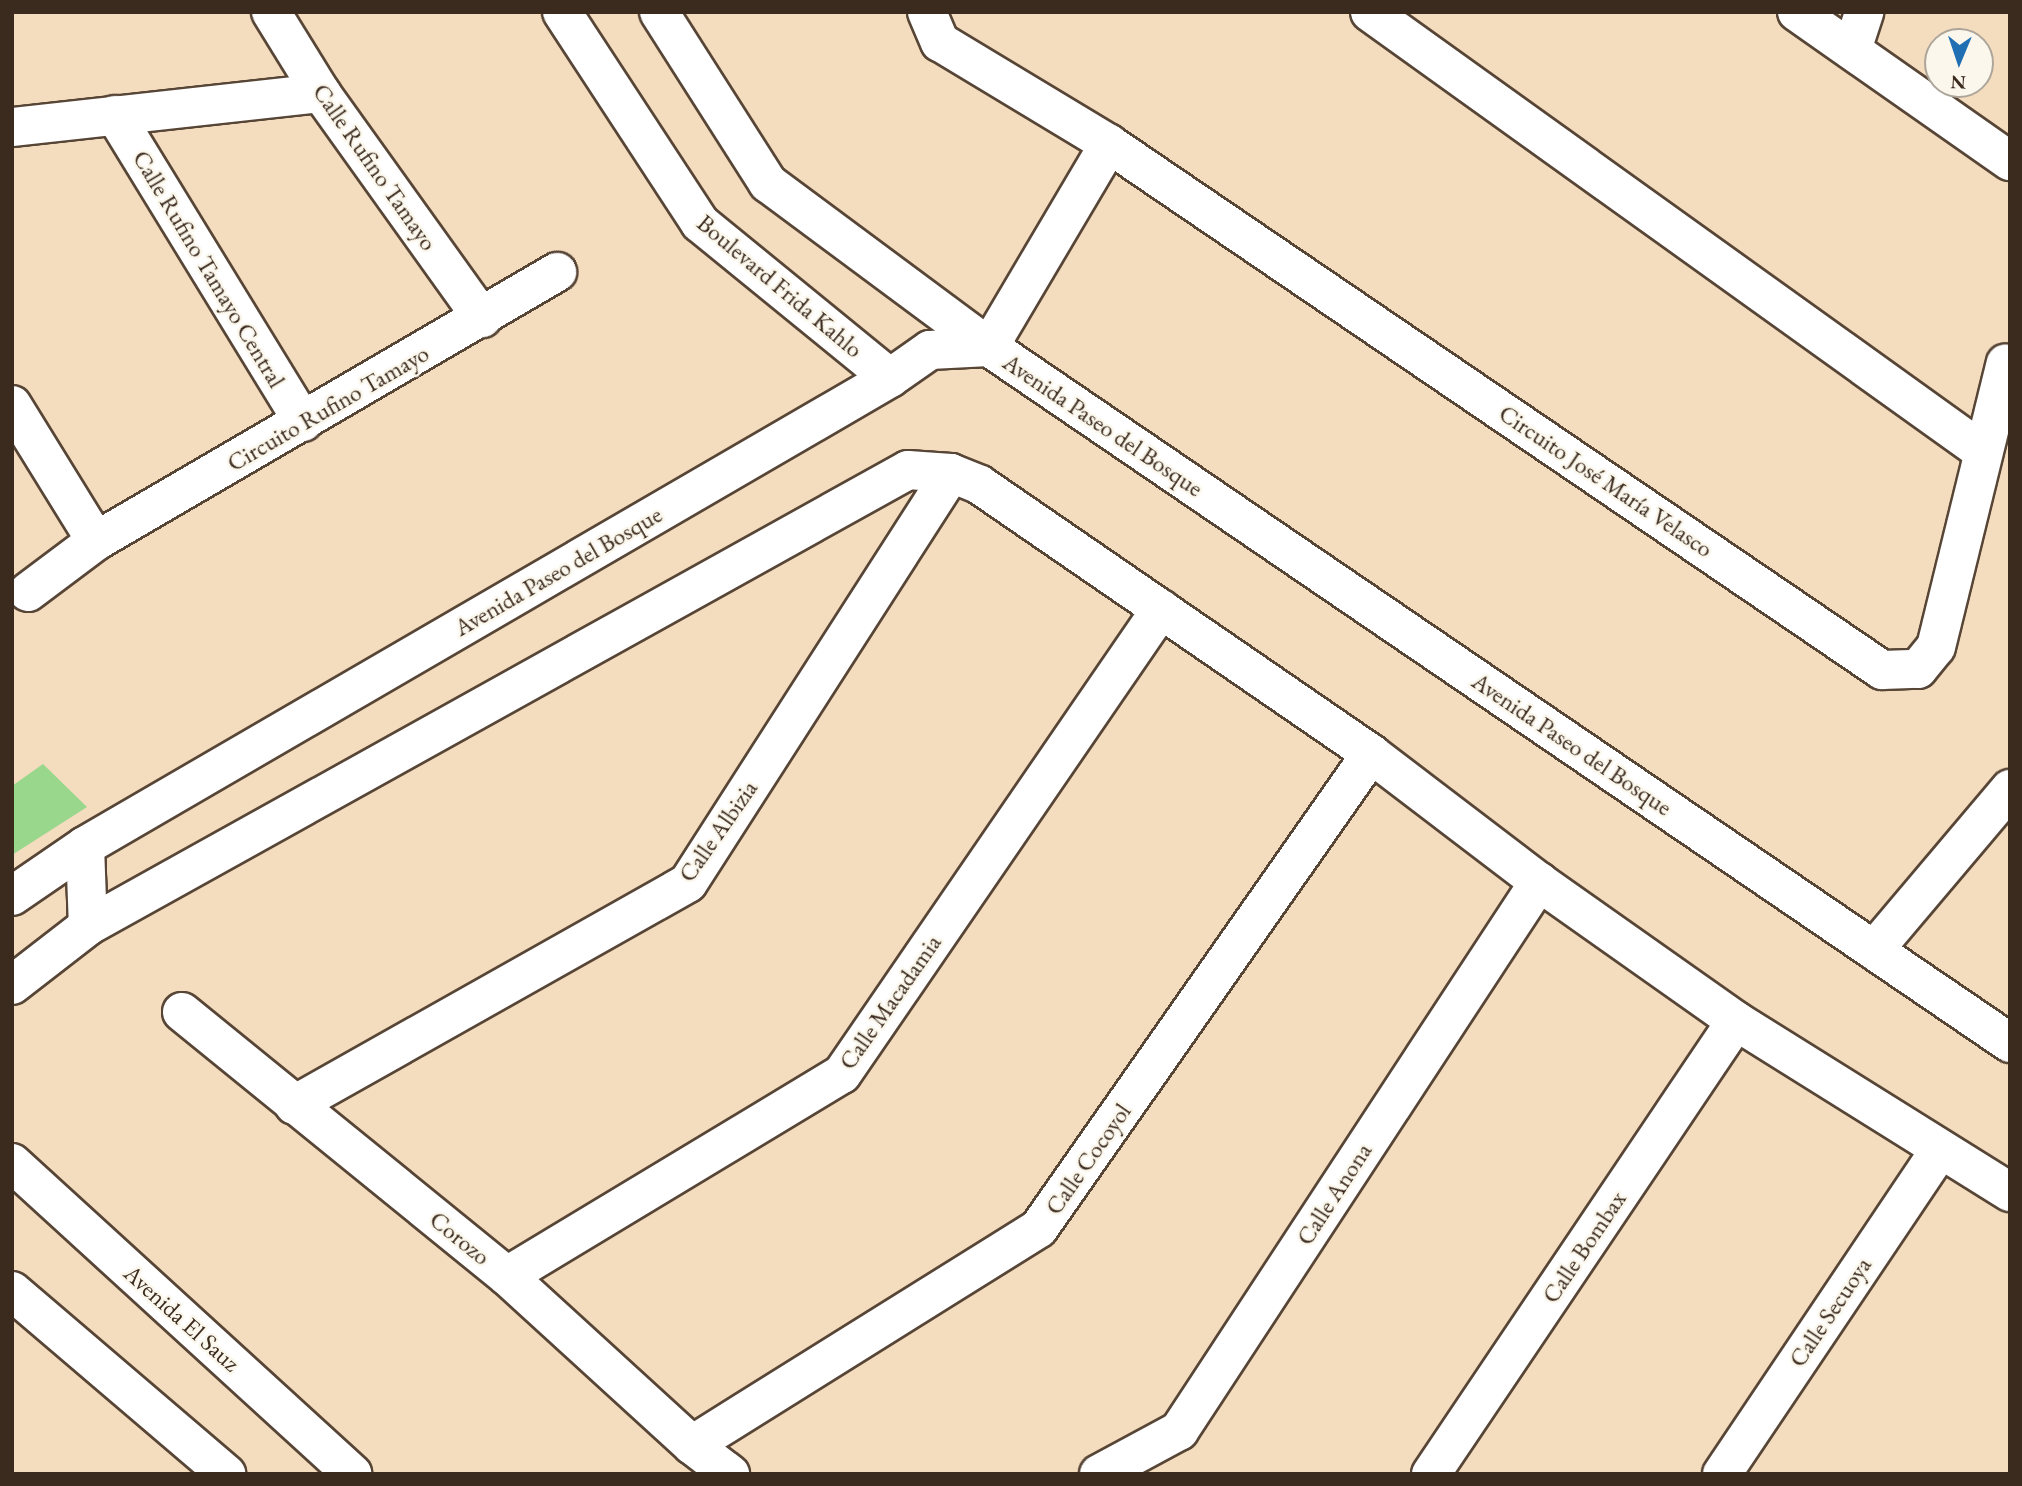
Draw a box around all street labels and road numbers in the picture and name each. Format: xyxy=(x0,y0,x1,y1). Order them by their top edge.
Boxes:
street label: Calle Rufino Tamayo xyxy=(307,78,443,256)
street label: Calle Rufino Tamayo Central xyxy=(127,145,291,393)
street label: Boulevard Frida Kahlo xyxy=(691,208,869,364)
street label: Circuito Rufino Tamayo xyxy=(222,339,434,477)
street label: Avenida Paseo del Bosque xyxy=(998,347,1208,503)
street label: Circuito José María Velasco xyxy=(1494,399,1718,563)
street label: Avenida Paseo del Bosque xyxy=(449,500,667,642)
street label: Avenida Paseo del Bosque xyxy=(1467,666,1677,822)
street label: Calle Albizia xyxy=(673,775,763,887)
street label: Calle Macadamia xyxy=(833,929,947,1075)
street label: Calle Cocoyol xyxy=(1039,1098,1137,1220)
street label: Calle Anona xyxy=(1290,1138,1378,1250)
street label: Calle Bombax xyxy=(1536,1186,1632,1308)
street label: Corozo xyxy=(424,1205,496,1271)
street label: Calle Secuoya xyxy=(1783,1252,1877,1372)
street label: Avenida El Sauz xyxy=(118,1259,246,1377)

